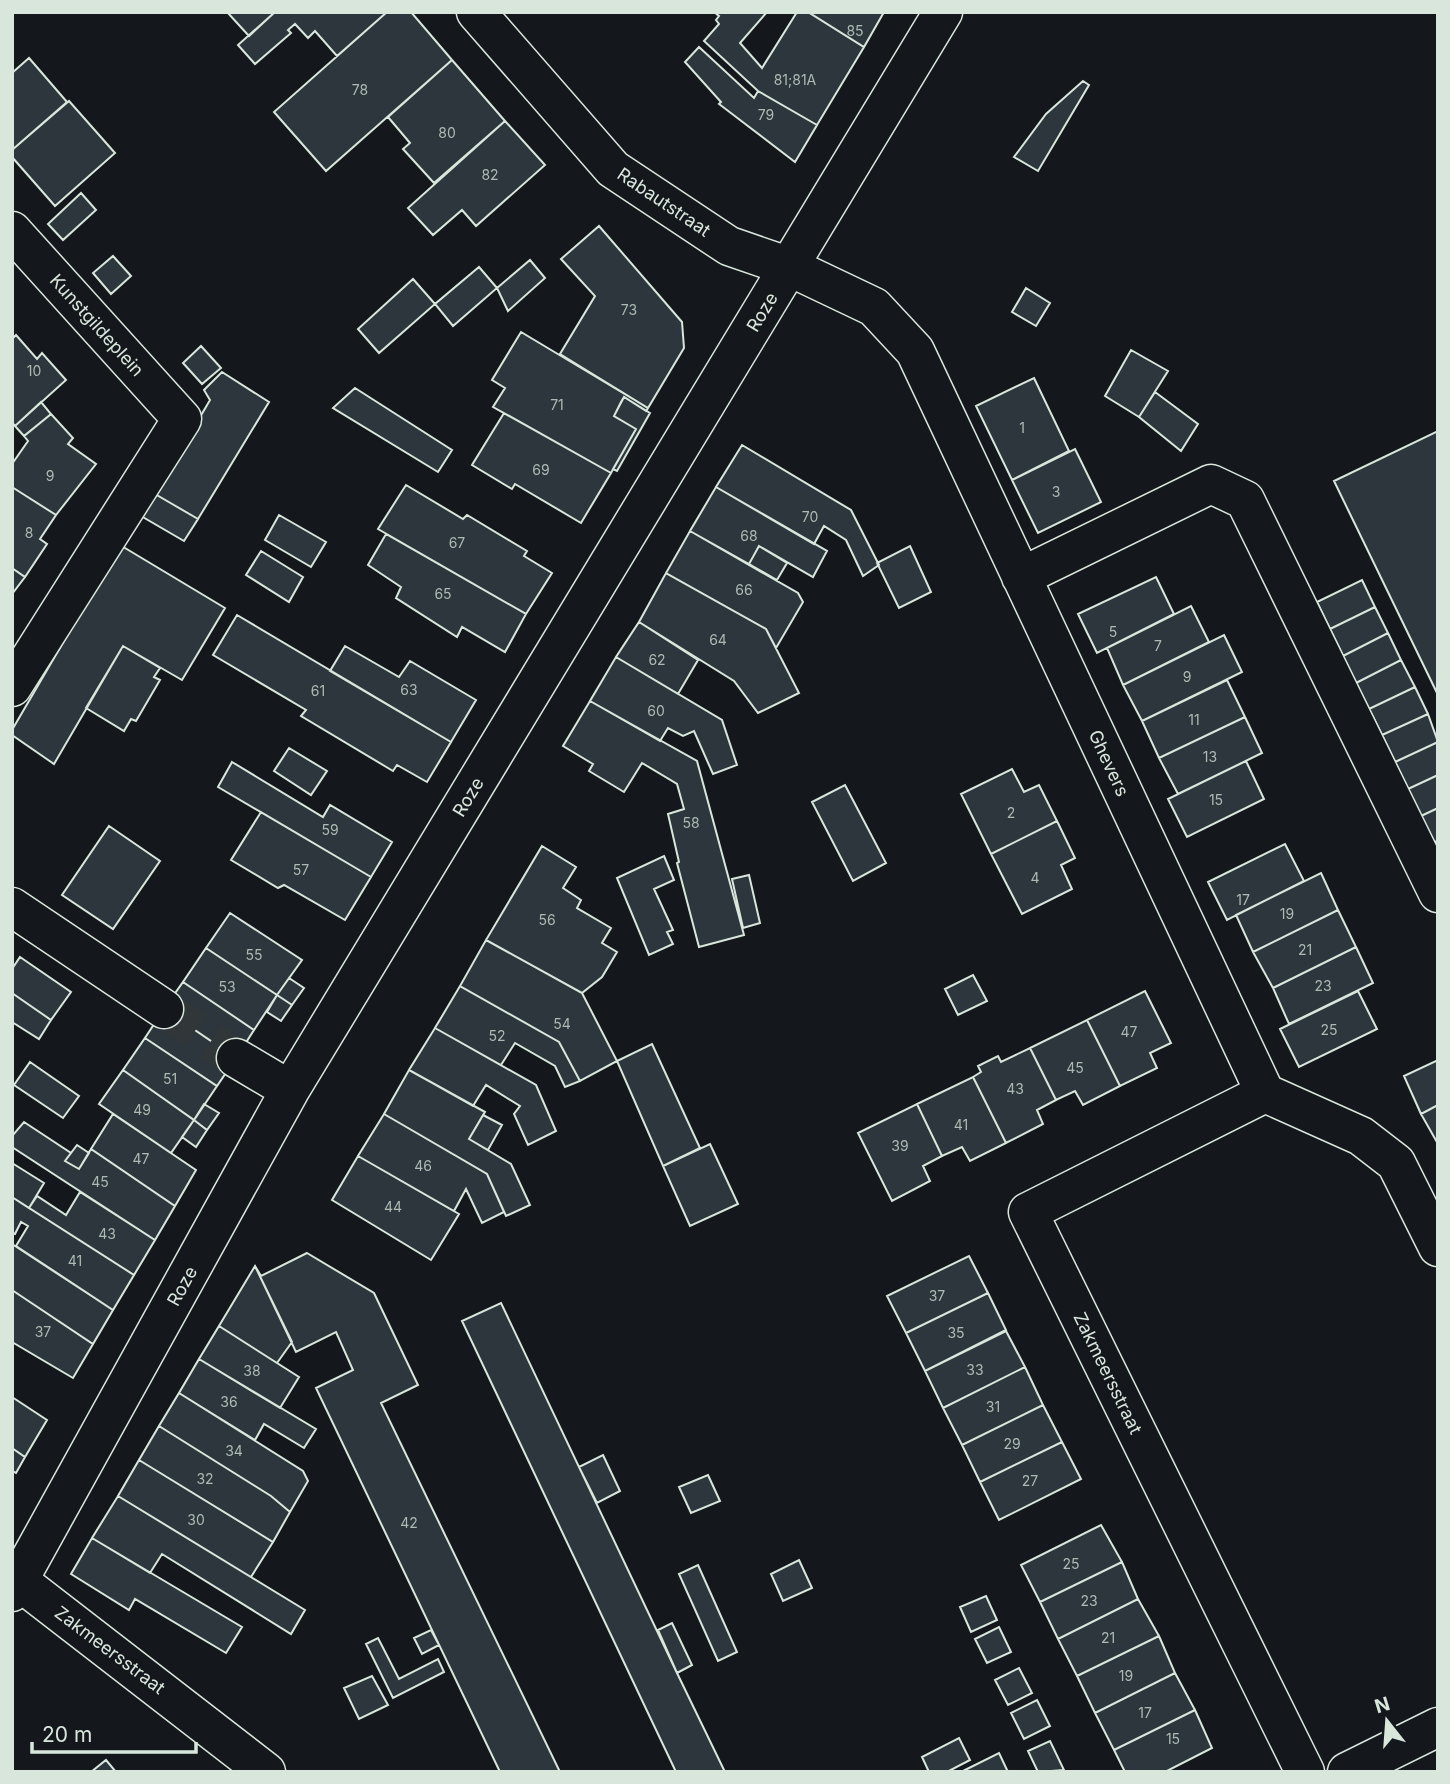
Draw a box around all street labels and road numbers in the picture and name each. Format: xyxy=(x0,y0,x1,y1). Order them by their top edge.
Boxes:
street label: Rabautstraat xyxy=(614,163,715,241)
street label: Kunstgildeplein xyxy=(46,270,148,380)
street label: Roze xyxy=(742,289,782,335)
street label: Ghevers xyxy=(1085,726,1133,800)
street label: Roze xyxy=(448,774,488,820)
street label: Roze xyxy=(163,1263,201,1309)
street label: Zakmeersstraat xyxy=(1069,1309,1147,1437)
street label: Zakmeersstraat xyxy=(51,1602,169,1698)

